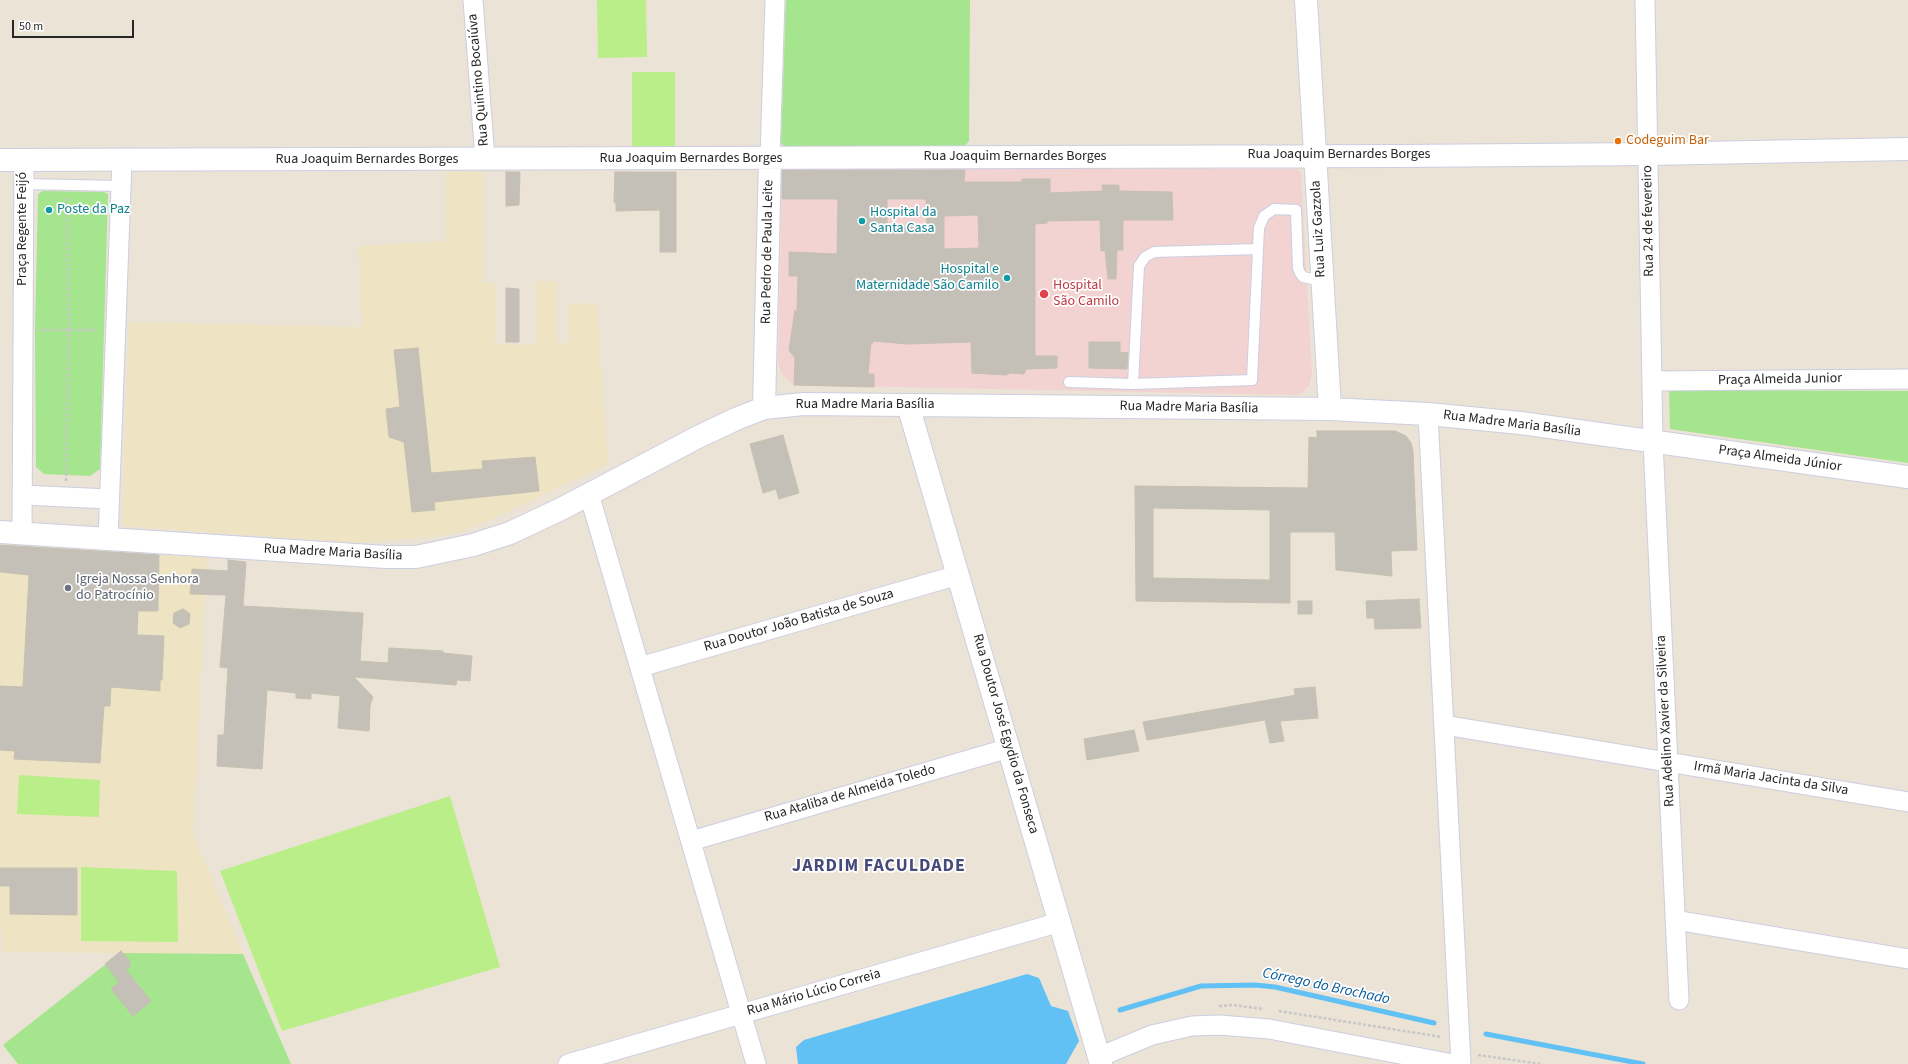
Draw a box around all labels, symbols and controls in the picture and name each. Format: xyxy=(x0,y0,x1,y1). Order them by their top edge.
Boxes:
scale bar xyxy=(14,12,136,38)
street label: Rua Quintino Bocaiúva xyxy=(465,13,493,147)
text: 50 m xyxy=(19,18,43,35)
place label: Codeguim Bar xyxy=(1626,133,1709,149)
marker: Codeguim Bar xyxy=(1613,136,1623,146)
street label: Rua Joaquim Bernardes Borges xyxy=(1248,147,1430,163)
street label: Rua Joaquim Bernardes Borges xyxy=(924,149,1106,165)
street label: Rua Joaquim Bernardes Borges xyxy=(600,151,782,167)
street label: Rua Joaquim Bernardes Borges xyxy=(276,152,458,168)
street label: Rua 24 de fevereiro xyxy=(1640,165,1658,277)
street label: Praça Regente Feijó xyxy=(15,172,31,286)
street label: Rua Pedro de Paula Leite xyxy=(758,180,778,324)
street label: Rua Luiz Gazzola xyxy=(1308,180,1330,278)
place label: Poste da Paz xyxy=(57,202,130,218)
marker: Poste da Paz xyxy=(44,205,54,215)
place label: Hospital da Santa Casa xyxy=(870,205,936,238)
marker: Hospital da Santa Casa xyxy=(857,216,867,226)
place label: Hospital e Maternidade São Camilo xyxy=(856,262,999,294)
marker: Hospital e Maternidade São Camilo xyxy=(1002,273,1012,283)
place label: Hospital São Camilo xyxy=(1053,278,1119,310)
marker: Hospital São Camilo xyxy=(1038,288,1050,300)
street label: Praça Almeida Junior xyxy=(1718,371,1842,389)
street label: Rua Madre Maria Basília xyxy=(796,397,934,413)
street label: Rua Madre Maria Basília xyxy=(1119,398,1259,418)
street label: Rua Madre Maria Basília xyxy=(1442,407,1582,441)
street label: Praça Almeida Júnior xyxy=(1717,442,1843,476)
street label: Rua Madre Maria Basília xyxy=(263,541,403,565)
place label: Igreja Nossa Senhora do Patrocínio xyxy=(76,572,199,604)
marker: Igreja Nossa Senhora do Patrocínio xyxy=(63,583,73,593)
street label: Rua Doutor João Batista de Souza xyxy=(702,586,896,656)
street label: Rua Doutor José Egydio da Fonseca xyxy=(968,632,1042,836)
street label: Rua Adelino Xavier da Silveira xyxy=(1653,635,1679,807)
street label: Irmã Maria Jacinta da Silva xyxy=(1692,758,1850,800)
street label: Rua Ataliba de Almeida Toledo xyxy=(763,762,937,826)
district label: JARDIM FACULDADE xyxy=(792,856,966,878)
water label: Córrego do Brochado xyxy=(1261,965,1391,1009)
street label: Rua Mário Lúcio Correia xyxy=(745,966,883,1020)

